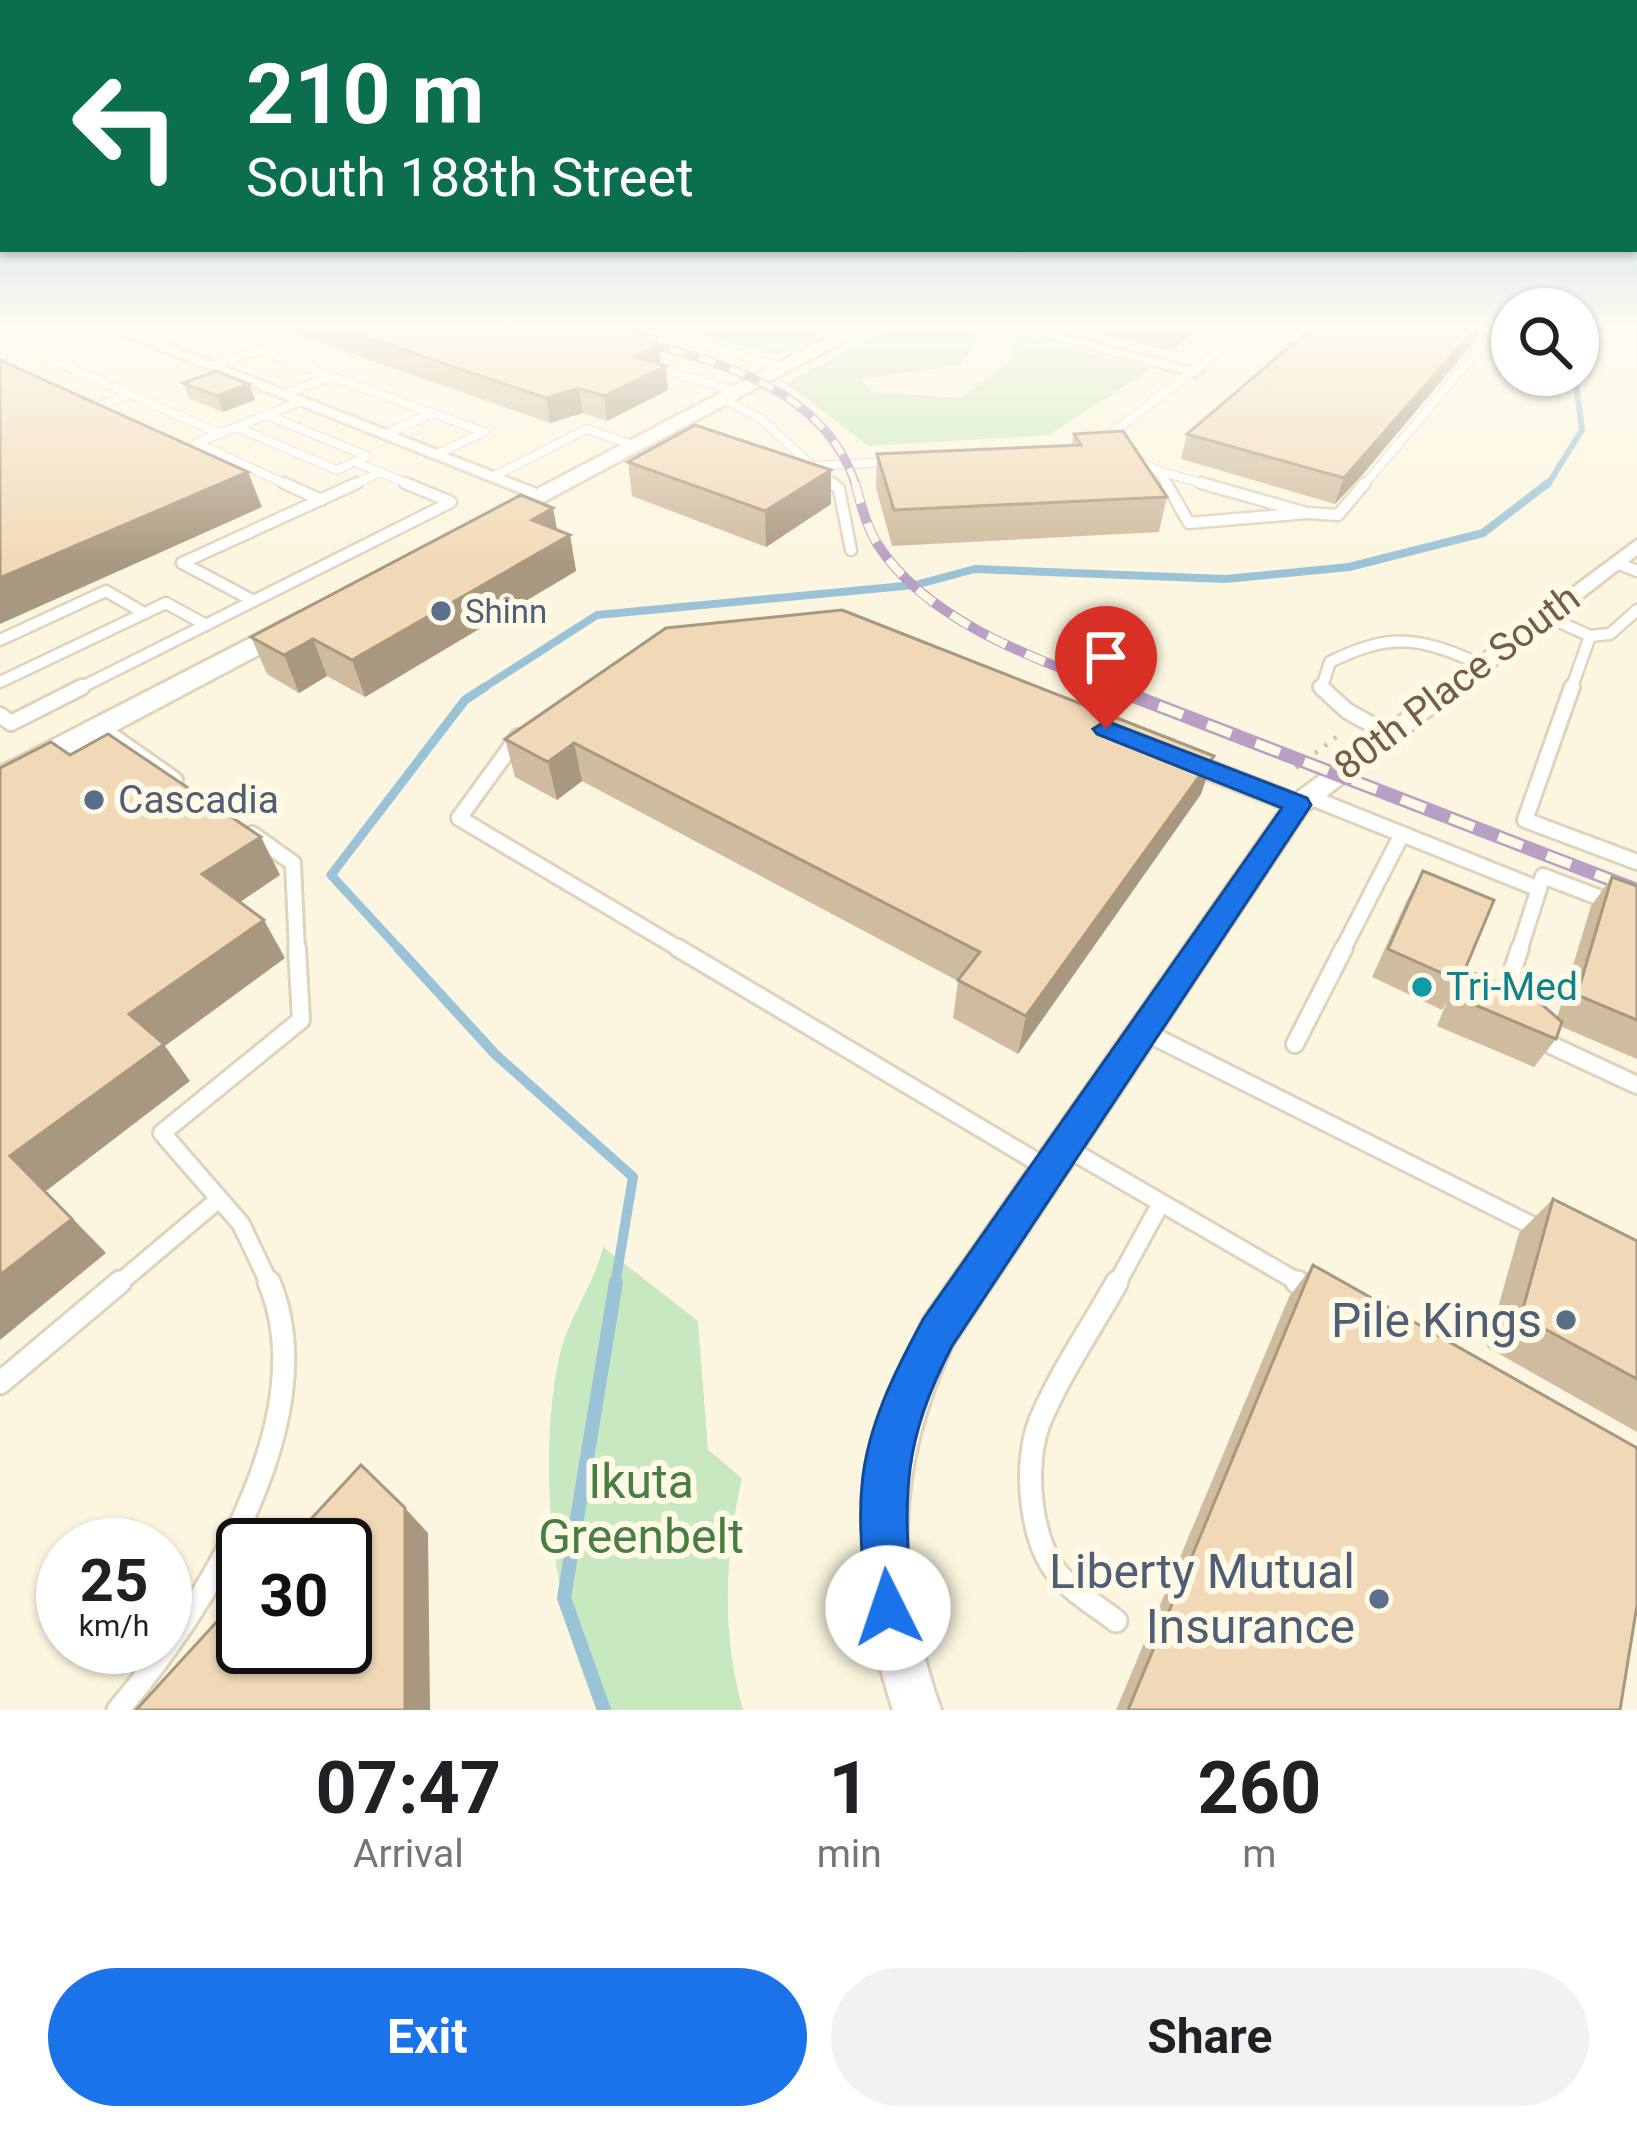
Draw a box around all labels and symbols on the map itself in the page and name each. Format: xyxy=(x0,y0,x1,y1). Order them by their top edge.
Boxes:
street label: 80th Place South xyxy=(1325,575,1589,789)
place label: Shinn xyxy=(465,592,547,631)
marker: Shinn xyxy=(428,598,454,624)
pin xyxy=(1055,606,1157,729)
place label: Cascadia xyxy=(118,777,279,823)
marker: Cascadia xyxy=(81,787,107,813)
place label: Tri-Med xyxy=(1446,964,1578,1010)
marker: Tri-Med xyxy=(1409,974,1435,1000)
place label: Pile Kings xyxy=(1331,1292,1542,1349)
marker: Pile Kings xyxy=(1553,1307,1579,1333)
park label: Ikuta Greenbelt xyxy=(538,1453,744,1565)
speed limit sign: 30 xyxy=(216,1518,372,1674)
place label: Liberty Mutual Insurance xyxy=(1049,1543,1355,1655)
position arrow xyxy=(825,1545,951,1671)
marker: Liberty Mutual Insurance xyxy=(1366,1586,1392,1612)

